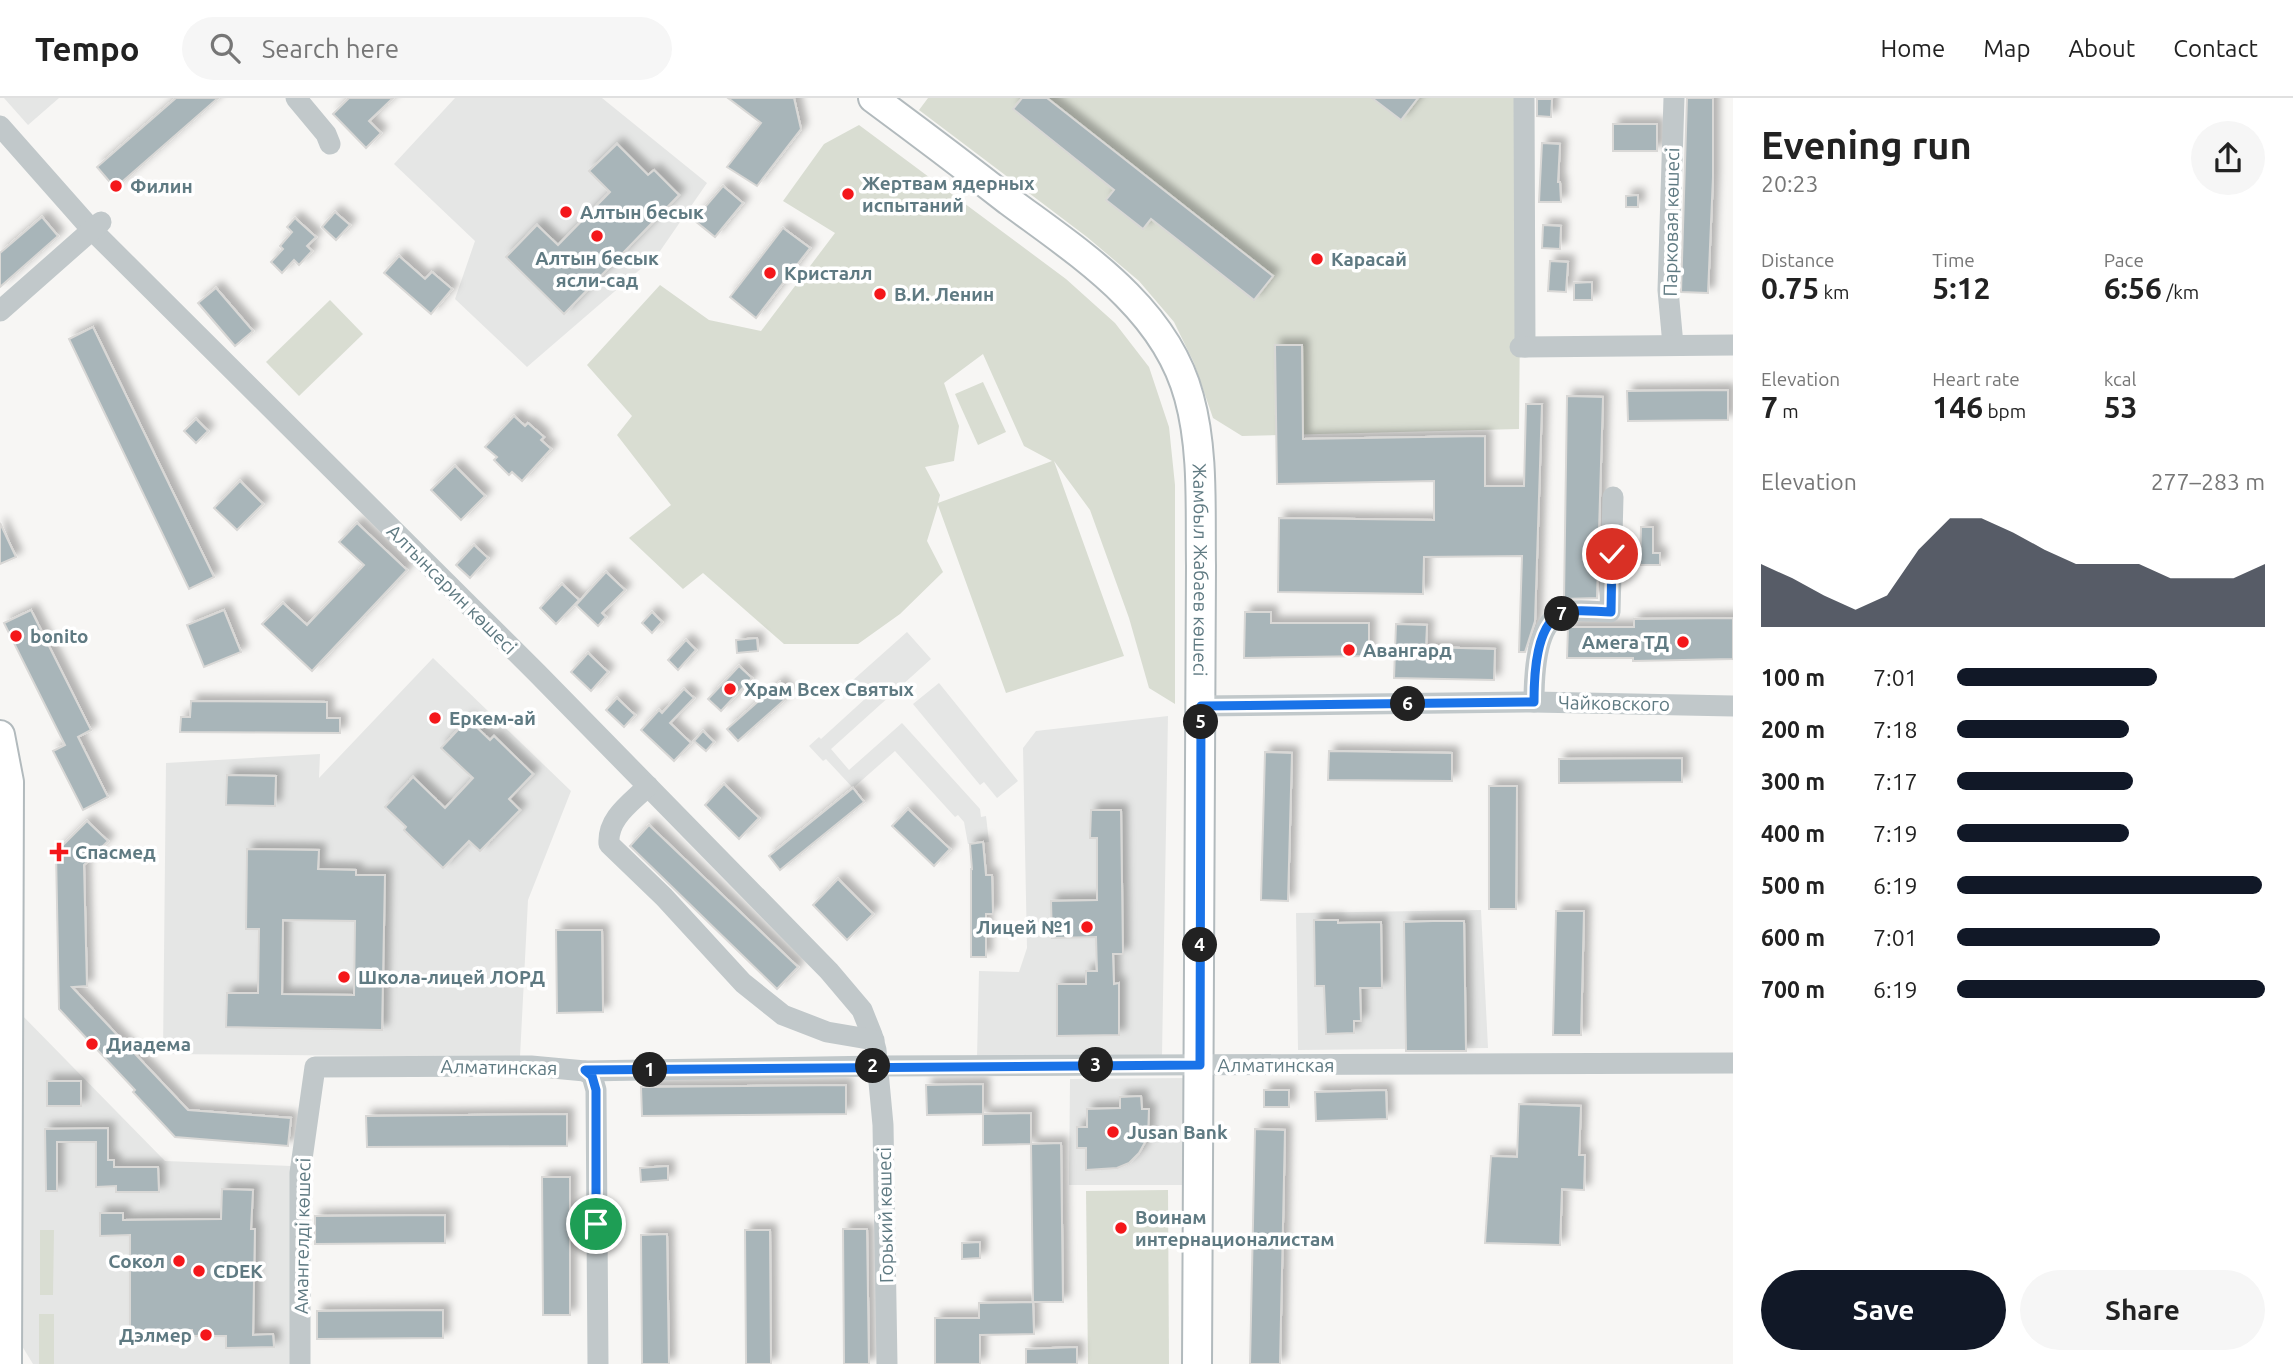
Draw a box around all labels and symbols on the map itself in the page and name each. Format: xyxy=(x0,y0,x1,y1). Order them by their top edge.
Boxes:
street label: Парковая көшесі xyxy=(1659,147,1683,297)
place label: Жертвам ядерных испытаний xyxy=(862,172,1035,216)
place label: Филин xyxy=(130,175,193,197)
marker: Филин xyxy=(108,178,124,194)
marker: Жертвам ядерных испытаний xyxy=(840,186,856,202)
place label: Алтын бесык xyxy=(580,201,704,223)
marker: Алтын бесык xyxy=(558,204,574,220)
marker: Алтын бесык ясли-сад xyxy=(589,228,605,244)
place label: Алтын бесык ясли-сад xyxy=(535,247,659,291)
place label: Карасай xyxy=(1331,248,1407,270)
marker: Карасай xyxy=(1309,251,1325,267)
place label: Кристалл xyxy=(784,262,872,284)
marker: Кристалл xyxy=(762,265,778,281)
place label: В.И. Ленин xyxy=(894,283,994,305)
marker: В.И. Ленин xyxy=(872,286,888,302)
street label: Жамбыл Жабаев көшесі xyxy=(1188,463,1212,676)
street label: Алтынсарин көшесі xyxy=(383,520,521,658)
pin xyxy=(1582,524,1642,584)
pin: 7 xyxy=(1544,596,1580,632)
place label: bonito xyxy=(30,625,89,647)
marker: bonito xyxy=(8,628,24,644)
place label: Амега ТД xyxy=(1582,631,1669,653)
marker: Амега ТД xyxy=(1675,634,1691,650)
place label: Авангард xyxy=(1363,639,1452,661)
marker: Авангард xyxy=(1341,642,1357,658)
place label: Храм Всех Святых xyxy=(744,678,915,700)
marker: Храм Всех Святых xyxy=(722,681,738,697)
pin: 6 xyxy=(1390,686,1426,722)
street label: Чайковского xyxy=(1558,691,1670,715)
pin: 5 xyxy=(1184,704,1218,740)
place label: Еркем-ай xyxy=(449,707,536,729)
marker: Еркем-ай xyxy=(427,710,443,726)
place label: Спасмед xyxy=(75,841,156,863)
marker: Спасмед xyxy=(49,842,69,862)
place label: Лицей №1 xyxy=(976,916,1073,938)
marker: Лицей №1 xyxy=(1079,919,1095,935)
pin: 4 xyxy=(1182,928,1218,962)
place label: Школа-лицей ЛОРД xyxy=(358,966,545,988)
marker: Школа-лицей ЛОРД xyxy=(336,969,352,985)
place label: Диадема xyxy=(106,1033,191,1055)
marker: Диадема xyxy=(84,1036,100,1052)
pin: 2 xyxy=(856,1048,890,1084)
pin: 3 xyxy=(1078,1048,1114,1082)
pin: 1 xyxy=(632,1052,668,1088)
street label: Алматинская xyxy=(1218,1054,1334,1076)
street label: Алматинская xyxy=(440,1055,558,1079)
place label: Jusan Bank xyxy=(1127,1121,1228,1143)
marker: Jusan Bank xyxy=(1105,1124,1121,1140)
street label: Горький көшесі xyxy=(873,1147,897,1283)
street label: Амангелді көшесі xyxy=(290,1158,314,1314)
pin xyxy=(566,1194,626,1254)
place label: Воинам интернационалистам xyxy=(1135,1206,1335,1250)
marker: Воинам интернационалистам xyxy=(1113,1220,1129,1236)
place label: Сокол xyxy=(108,1250,165,1272)
marker: Сокол xyxy=(171,1253,187,1269)
place label: CDEK xyxy=(213,1260,263,1282)
marker: CDEK xyxy=(191,1263,207,1279)
place label: Дэлмер xyxy=(119,1324,192,1346)
marker: Дэлмер xyxy=(198,1327,214,1343)

